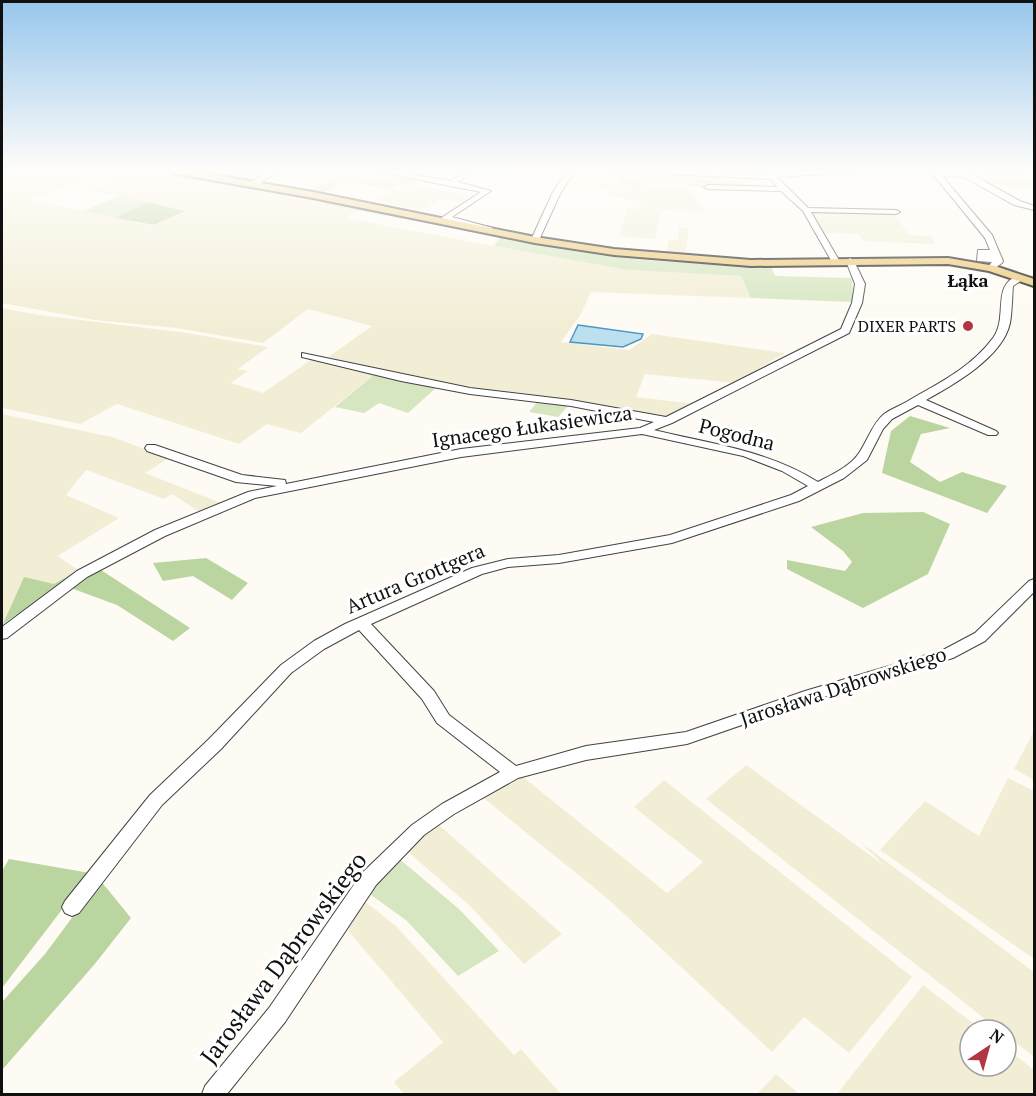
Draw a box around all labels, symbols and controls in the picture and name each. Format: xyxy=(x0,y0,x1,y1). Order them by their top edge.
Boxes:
district label: Łąka xyxy=(947,268,989,292)
place label: DIXER PARTS xyxy=(858,315,956,337)
marker: DIXER PARTS xyxy=(961,319,975,333)
street label: Ignacego Łukasiewicza xyxy=(430,399,634,453)
street label: Pogodna xyxy=(696,412,778,456)
street label: Artura Grottgera xyxy=(341,537,489,619)
street label: Jarosława Dąbrowskiego xyxy=(736,640,950,732)
street label: Jarosława Dąbrowskiego xyxy=(192,845,374,1071)
north arrow xyxy=(958,1018,1018,1078)
text: N xyxy=(985,1023,1008,1048)

